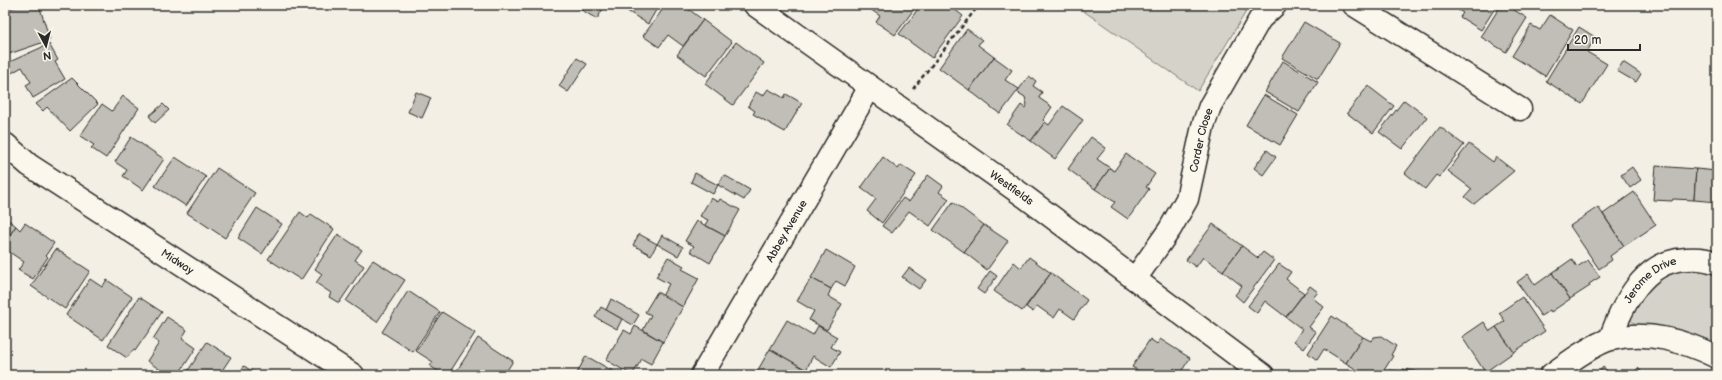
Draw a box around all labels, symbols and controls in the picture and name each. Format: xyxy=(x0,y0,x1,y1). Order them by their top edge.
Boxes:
north arrow xyxy=(26,26,66,66)
scale bar xyxy=(1568,26,1640,52)
text: 20 m xyxy=(1574,33,1601,48)
text: N xyxy=(42,48,52,62)
street label: Corder Close xyxy=(1187,106,1216,174)
street label: Westfields xyxy=(987,167,1037,208)
street label: Abbey Avenue xyxy=(763,197,810,264)
street label: Midway xyxy=(159,246,196,277)
street label: Jerome Drive xyxy=(1621,254,1678,305)

